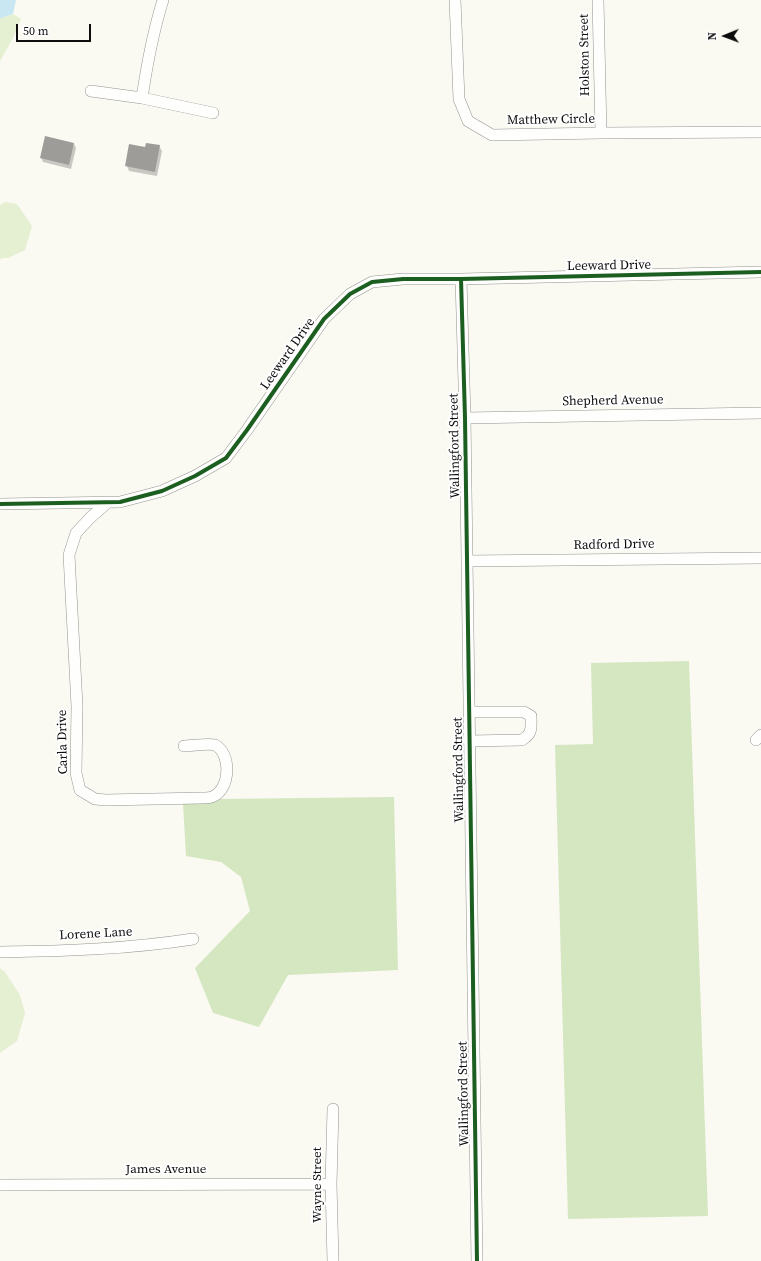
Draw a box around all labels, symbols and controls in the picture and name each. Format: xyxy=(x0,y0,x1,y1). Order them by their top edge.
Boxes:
street label: Holston Street xyxy=(576,14,594,96)
scale bar xyxy=(18,16,93,42)
north arrow xyxy=(705,16,745,56)
text: 50 m xyxy=(23,23,49,39)
text: N xyxy=(705,32,720,40)
street label: Matthew Circle xyxy=(507,111,595,129)
street label: Leeward Drive xyxy=(567,257,651,275)
street label: Leeward Drive xyxy=(257,315,319,393)
street label: Shepherd Avenue xyxy=(562,392,664,410)
street label: Wallingford Street xyxy=(446,393,464,499)
street label: Radford Drive xyxy=(573,536,655,554)
street label: Carla Drive xyxy=(55,709,71,775)
street label: Wallingford Street xyxy=(450,717,468,823)
street label: Lorene Lane xyxy=(59,924,133,944)
street label: Wallingford Street xyxy=(455,1041,473,1147)
street label: Wayne Street xyxy=(310,1147,326,1223)
street label: James Avenue xyxy=(126,1162,206,1178)

